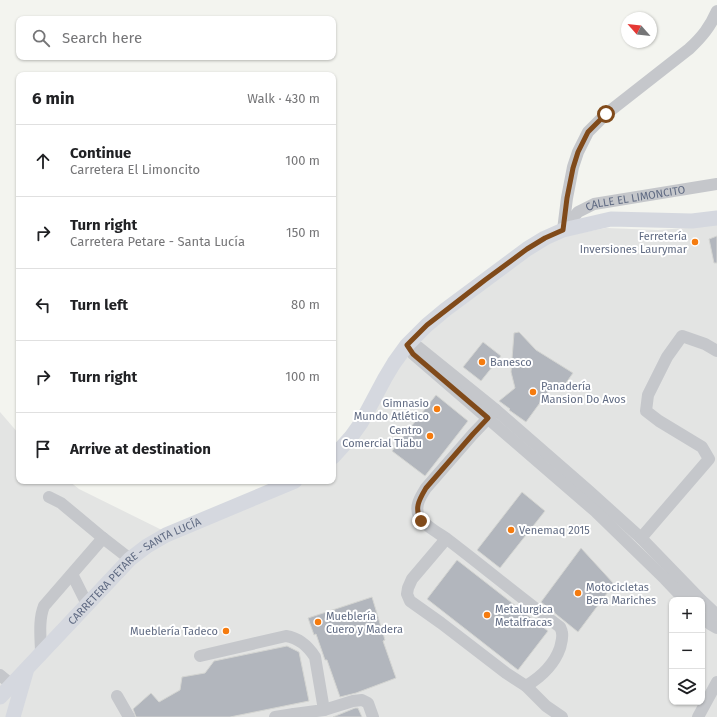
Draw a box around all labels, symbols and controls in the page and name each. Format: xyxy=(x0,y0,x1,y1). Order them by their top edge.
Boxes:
north arrow xyxy=(621,12,657,48)
search box xyxy=(16,16,336,60)
icon: search xyxy=(30,27,52,49)
text: Search here xyxy=(62,29,142,47)
text: 6 min xyxy=(32,88,75,109)
text: Walk · 430 m xyxy=(247,91,320,106)
route start xyxy=(597,105,615,123)
text: Continue xyxy=(70,144,131,162)
icon: ahead xyxy=(32,150,54,172)
text: 100 m xyxy=(285,153,320,168)
text: Carretera El Limoncito xyxy=(70,162,200,177)
street label: CALLE EL LIMONCITO xyxy=(583,183,686,214)
text: Turn right xyxy=(70,216,137,234)
icon: right xyxy=(32,222,54,244)
text: 150 m xyxy=(286,225,320,240)
place label: Ferretería Inversiones Laurymar xyxy=(580,230,688,256)
text: Carretera Petare - Santa Lucía xyxy=(70,234,245,249)
marker: Ferretería Inversiones Laurymar xyxy=(690,237,700,247)
icon: left xyxy=(32,294,54,316)
text: Turn left xyxy=(70,296,128,314)
text: 80 m xyxy=(291,297,320,312)
place label: Banesco xyxy=(490,356,532,369)
marker: Banesco xyxy=(477,357,487,367)
icon: right xyxy=(32,366,54,388)
text: Turn right xyxy=(70,368,137,386)
text: 100 m xyxy=(285,369,320,384)
place label: Panadería Mansion Do Avos xyxy=(541,380,626,406)
marker: Panadería Mansion Do Avos xyxy=(528,387,538,397)
place label: Gimnasio Mundo Atlético xyxy=(354,397,429,423)
marker: Gimnasio Mundo Atlético xyxy=(432,404,442,414)
place label: Centro Comercial Tiabu xyxy=(342,424,422,450)
marker: Centro Comercial Tiabu xyxy=(425,431,435,441)
icon: arrive xyxy=(32,438,54,460)
text: Arrive at destination xyxy=(70,440,211,458)
route end xyxy=(412,512,430,530)
street label: CARRETERA PETARE - SANTA LUCÍA xyxy=(66,515,204,628)
place label: Venemaq 2015 xyxy=(519,524,590,537)
marker: Venemaq 2015 xyxy=(506,525,516,535)
place label: Motocicletas Bera Mariches xyxy=(586,581,656,607)
marker: Motocicletas Bera Mariches xyxy=(573,588,583,598)
map controls xyxy=(669,597,705,705)
button: + xyxy=(669,597,705,633)
place label: Metalurgica Metalfracas xyxy=(495,603,553,629)
place label: Mueblería Cuero y Madera xyxy=(326,610,403,636)
marker: Metalurgica Metalfracas xyxy=(482,610,492,620)
marker: Mueblería Cuero y Madera xyxy=(313,617,323,627)
place label: Mueblería Tadeco xyxy=(130,625,218,638)
marker: Mueblería Tadeco xyxy=(221,626,231,636)
button: − xyxy=(669,633,705,669)
button: layers xyxy=(669,669,705,705)

